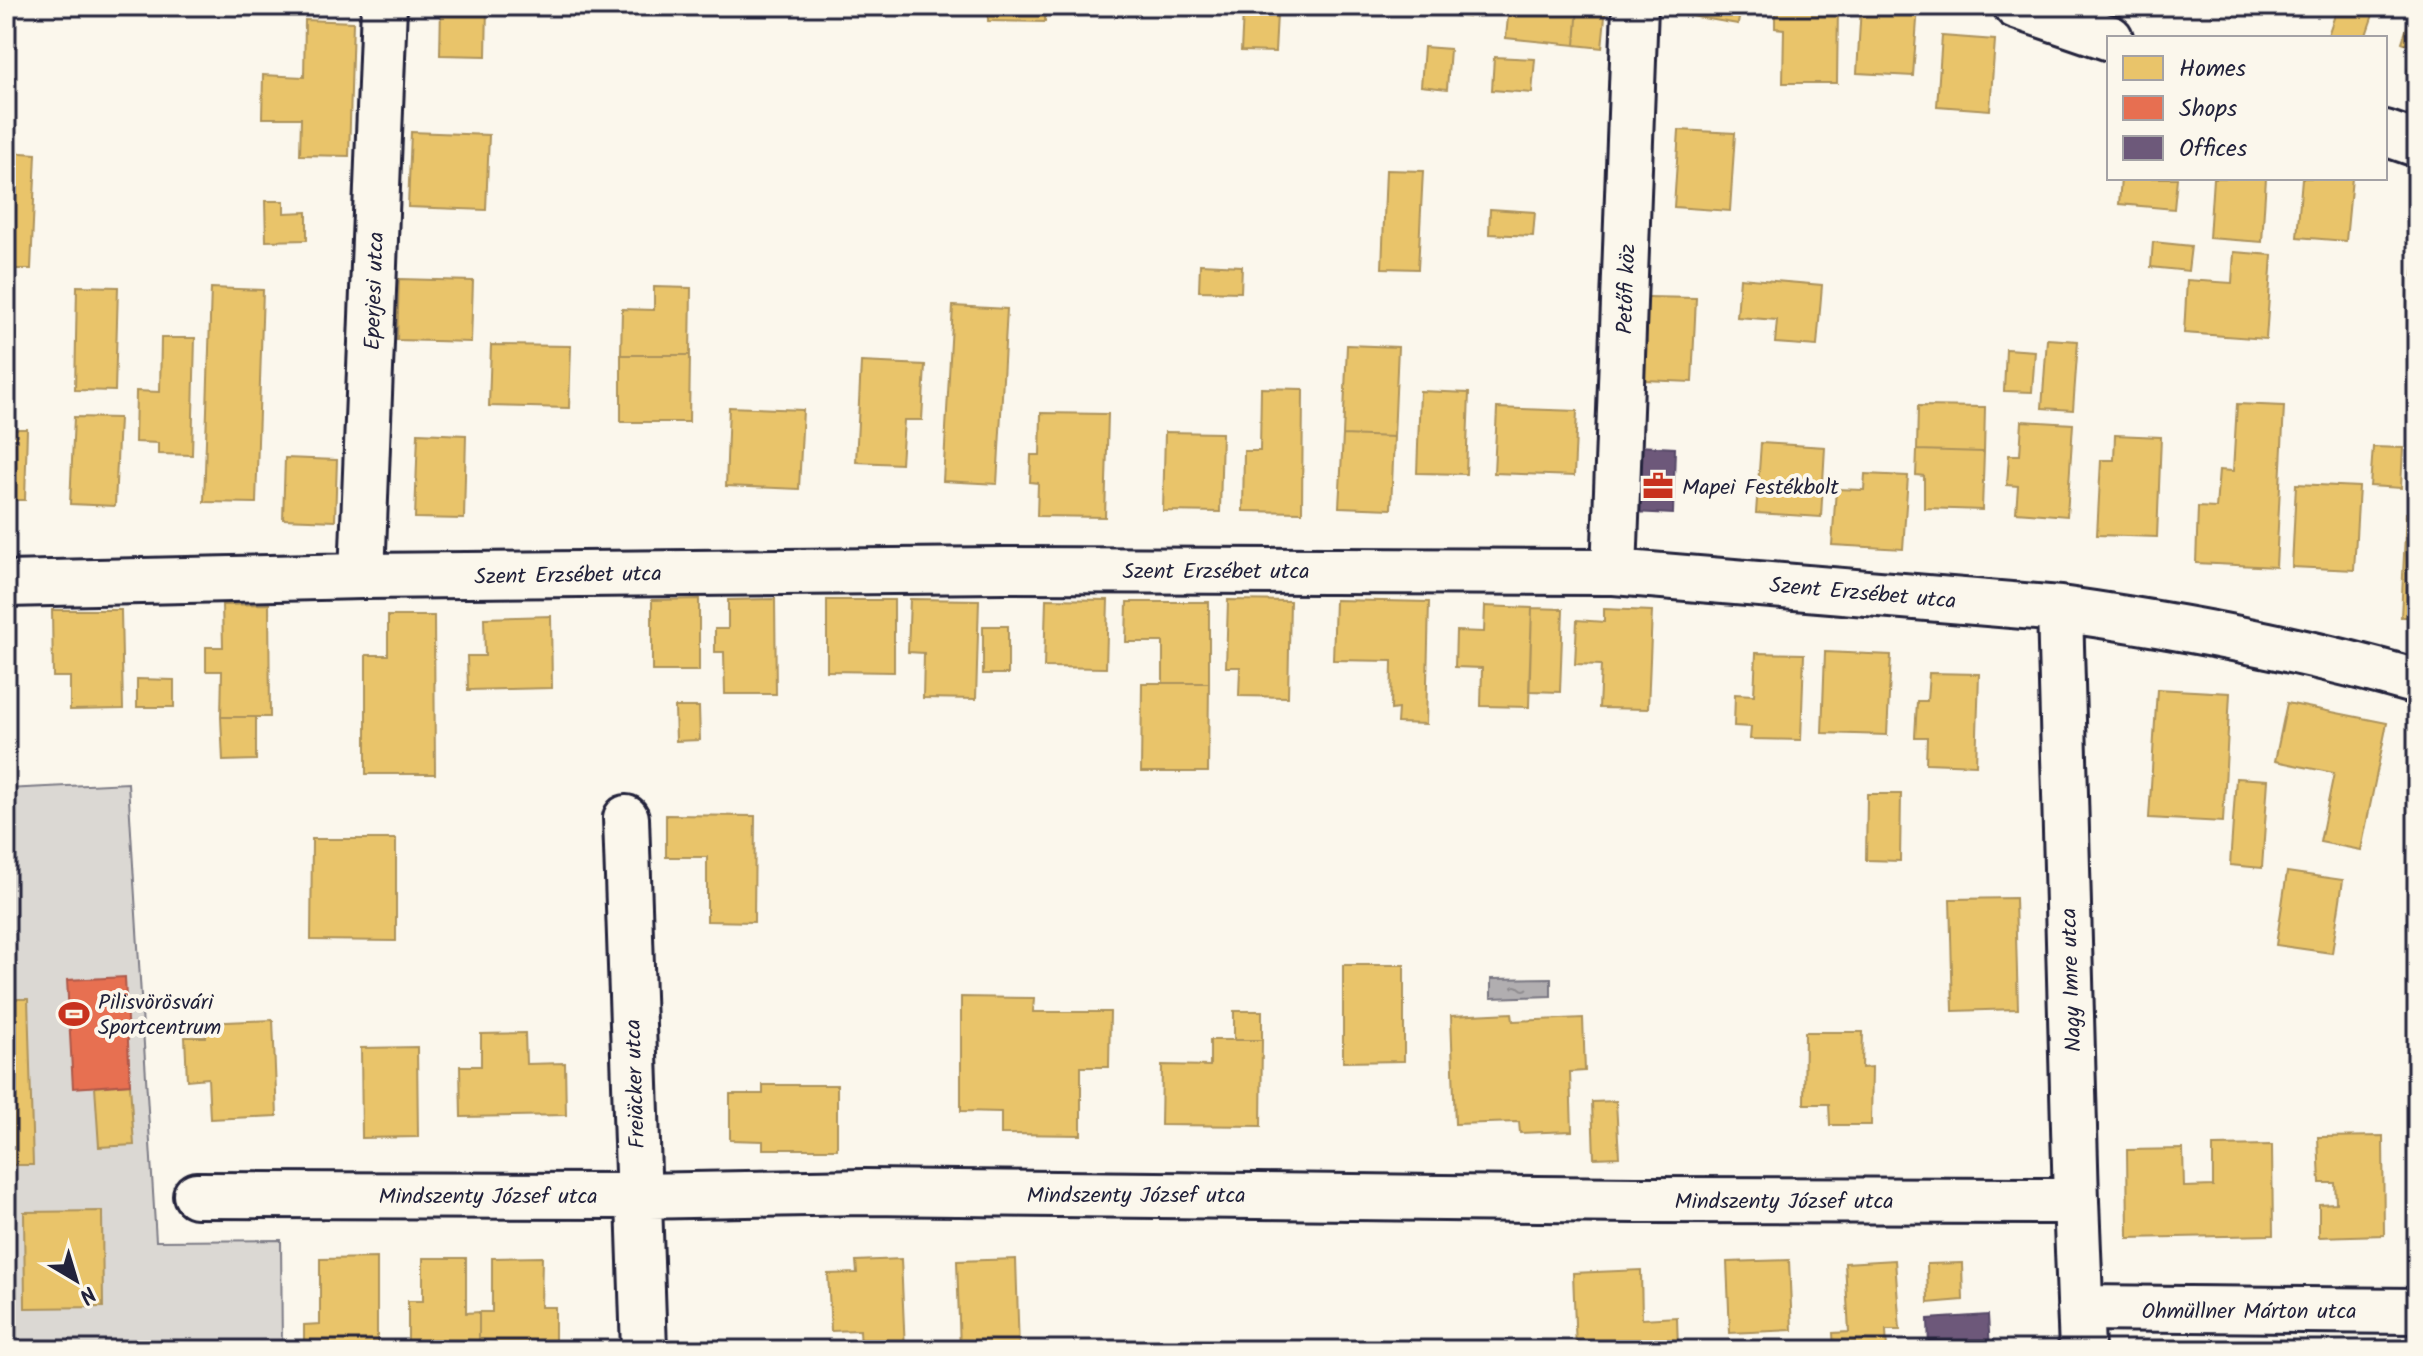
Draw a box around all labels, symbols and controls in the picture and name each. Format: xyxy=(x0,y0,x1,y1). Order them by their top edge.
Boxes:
legend xyxy=(2107,36,2387,180)
text: Homes xyxy=(2179,50,2246,89)
text: Shops xyxy=(2179,90,2237,129)
text: Offices xyxy=(2179,130,2247,169)
street label: Eperjesi utca xyxy=(356,231,395,351)
street label: Petőfi köz xyxy=(1608,243,1647,335)
office icon: Mapei Festékbolt xyxy=(1641,469,1675,503)
place label: Mapei Festékbolt xyxy=(1682,471,1839,506)
street label: Szent Erzsébet utca xyxy=(1122,555,1310,590)
street label: Szent Erzsébet utca xyxy=(474,557,662,596)
street label: Szent Erzsébet utca xyxy=(1768,569,1958,620)
street label: Nagy Imre utca xyxy=(2052,907,2093,1053)
place label: Pilisvörösvári Sportcentrum xyxy=(98,986,221,1046)
sports icon: Pilisvörösvári Sportcentrum xyxy=(57,997,91,1031)
street label: Freiäcker utca xyxy=(617,1019,656,1149)
street label: Mindszenty József utca xyxy=(1026,1179,1246,1214)
street label: Mindszenty József utca xyxy=(378,1180,598,1215)
street label: Mindszenty József utca xyxy=(1674,1185,1894,1220)
north arrow xyxy=(36,1240,116,1320)
text: N xyxy=(70,1276,103,1312)
street label: Ohmüllner Márton utca xyxy=(2141,1295,2357,1330)

